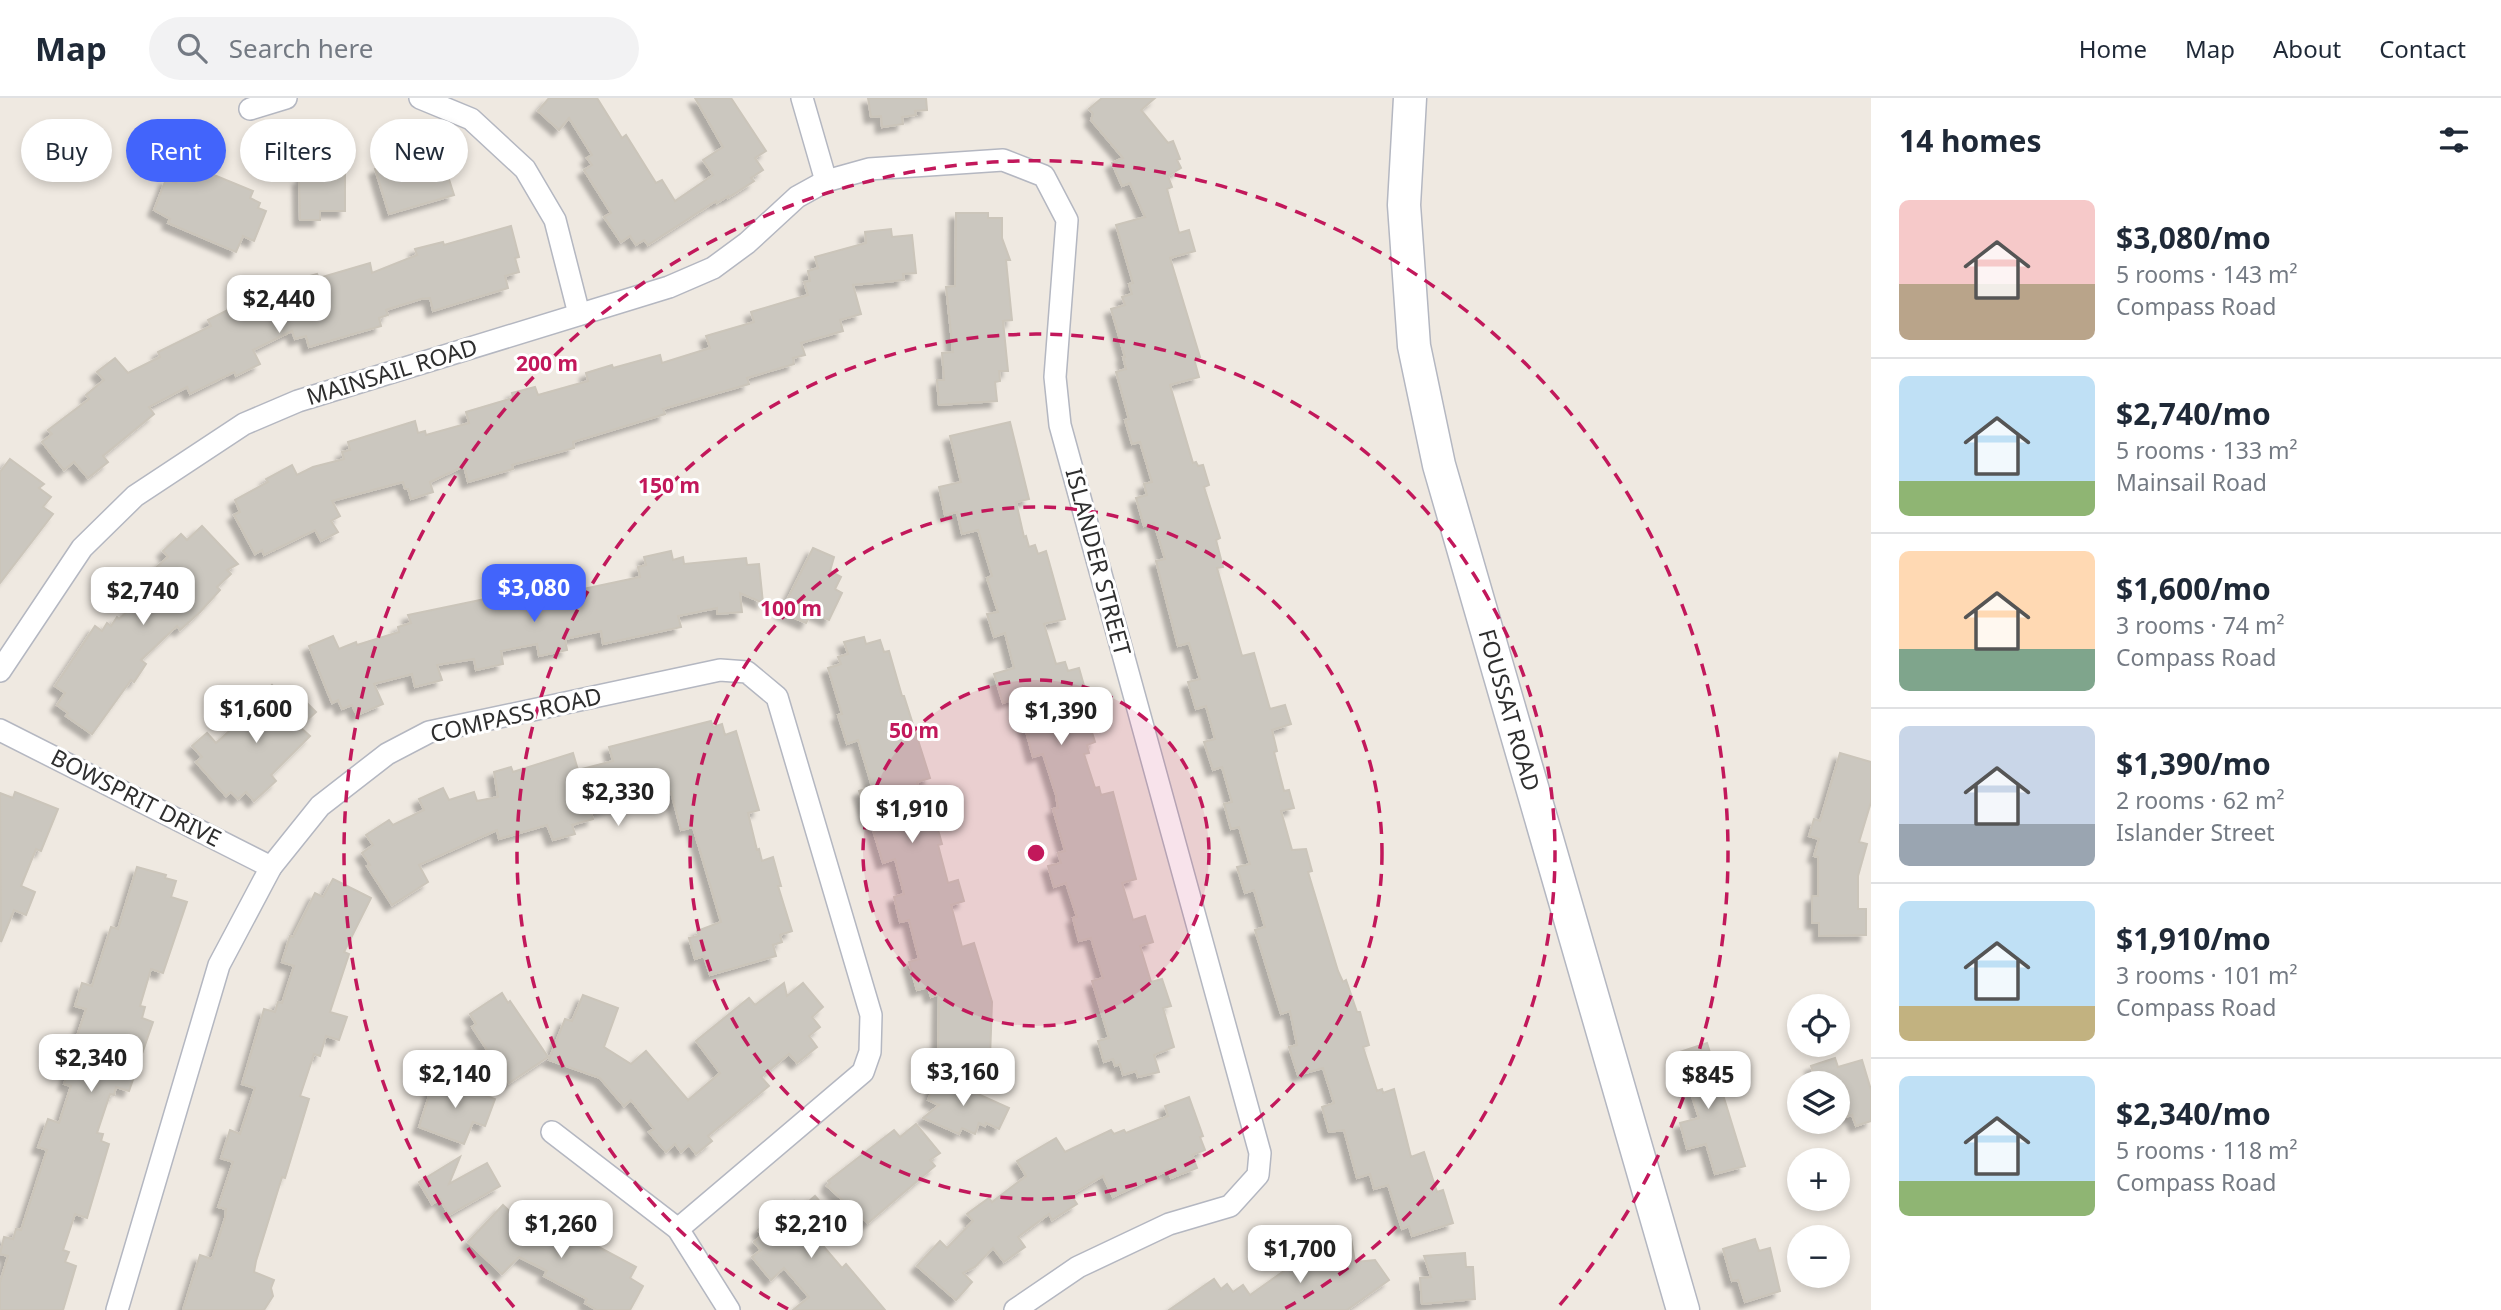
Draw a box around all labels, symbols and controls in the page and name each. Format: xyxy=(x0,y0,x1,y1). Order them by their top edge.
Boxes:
search box xyxy=(149,17,639,80)
text: Map xyxy=(35,26,107,71)
icon: search xyxy=(173,29,211,67)
text: Search here xyxy=(229,30,373,66)
text: Home xyxy=(2079,32,2147,65)
text: Map xyxy=(2185,32,2235,65)
text: About xyxy=(2273,32,2341,65)
text: Contact xyxy=(2379,32,2466,65)
chip: Buy xyxy=(21,119,112,182)
chip: Rent xyxy=(126,119,226,182)
chip: Filters xyxy=(240,119,356,182)
chip: New xyxy=(370,119,468,182)
text: 14 homes xyxy=(1899,120,2042,161)
icon: filters xyxy=(2435,121,2473,159)
text: $3,080/mo xyxy=(2116,217,2271,258)
icon: home xyxy=(1955,228,2039,312)
text: 5 rooms · 143 m² xyxy=(2116,258,2298,290)
pin: $2,440 xyxy=(222,275,336,335)
text: $2,440 xyxy=(243,282,315,314)
text: Compass Road xyxy=(2116,290,2276,322)
street label: MAINSAIL ROAD xyxy=(302,330,481,412)
text: 200 m xyxy=(516,349,578,377)
text: $2,740/mo xyxy=(2116,393,2271,434)
icon: home xyxy=(1955,404,2039,488)
text: 5 rooms · 133 m² xyxy=(2116,434,2298,466)
street label: ISLANDER STREET xyxy=(1059,465,1139,659)
text: Mainsail Road xyxy=(2116,466,2267,498)
text: 150 m xyxy=(638,471,700,499)
pin: $3,080 xyxy=(477,564,591,624)
pin: $2,740 xyxy=(86,568,200,627)
text: $1,600/mo xyxy=(2116,568,2271,609)
text: $3,080 xyxy=(498,571,570,603)
text: $2,740 xyxy=(107,574,179,606)
icon: home xyxy=(1955,579,2039,663)
text: 100 m xyxy=(760,594,822,622)
text: 3 rooms · 74 m² xyxy=(2116,609,2285,641)
street label: FOUSSAT ROAD xyxy=(1472,625,1548,794)
text: Compass Road xyxy=(2116,641,2276,673)
street label: COMPASS ROAD xyxy=(427,679,605,749)
pin: $1,600 xyxy=(199,686,313,745)
pin: $1,390 xyxy=(1004,688,1118,747)
text: $1,600 xyxy=(220,692,292,724)
text: $1,390 xyxy=(1025,694,1097,726)
text: 50 m xyxy=(889,716,939,744)
street label: BOWSPRIT DRIVE xyxy=(46,740,227,854)
text: $1,390/mo xyxy=(2116,743,2271,784)
icon: home xyxy=(1955,754,2039,838)
pin: $2,330 xyxy=(561,768,675,828)
text: $2,330 xyxy=(582,775,654,807)
text: 2 rooms · 62 m² xyxy=(2116,784,2285,816)
pin: $1,910 xyxy=(855,786,969,845)
text: $1,910 xyxy=(876,792,948,824)
text: Islander Street xyxy=(2116,816,2275,848)
centre of rings xyxy=(1024,841,1048,865)
text: $1,910/mo xyxy=(2116,918,2271,959)
icon: home xyxy=(1955,929,2039,1013)
text: 3 rooms · 101 m² xyxy=(2116,959,2298,991)
text: Compass Road xyxy=(2116,991,2276,1023)
map controls xyxy=(1787,994,1850,1288)
button: locate xyxy=(1787,994,1850,1057)
pin: $2,340 xyxy=(34,1034,148,1094)
text: $2,340 xyxy=(55,1041,127,1073)
pin: $3,160 xyxy=(906,1048,1020,1108)
pin: $2,140 xyxy=(398,1051,512,1110)
pin: $845 xyxy=(1667,1052,1749,1111)
text: $3,160 xyxy=(927,1055,999,1087)
text: $2,140 xyxy=(419,1057,491,1089)
text: $845 xyxy=(1682,1058,1734,1090)
button: layers xyxy=(1787,1071,1850,1134)
text: $2,340/mo xyxy=(2116,1093,2271,1134)
icon: home xyxy=(1955,1104,2039,1188)
text: 5 rooms · 118 m² xyxy=(2116,1134,2298,1166)
button: + xyxy=(1787,1148,1850,1211)
text: Compass Road xyxy=(2116,1166,2276,1198)
pin: $1,260 xyxy=(504,1200,618,1260)
pin: $2,210 xyxy=(754,1200,868,1260)
text: $1,260 xyxy=(525,1207,597,1239)
text: $2,210 xyxy=(775,1207,847,1239)
button: − xyxy=(1787,1225,1850,1288)
pin: $1,700 xyxy=(1243,1226,1357,1285)
text: $1,700 xyxy=(1264,1232,1336,1264)

